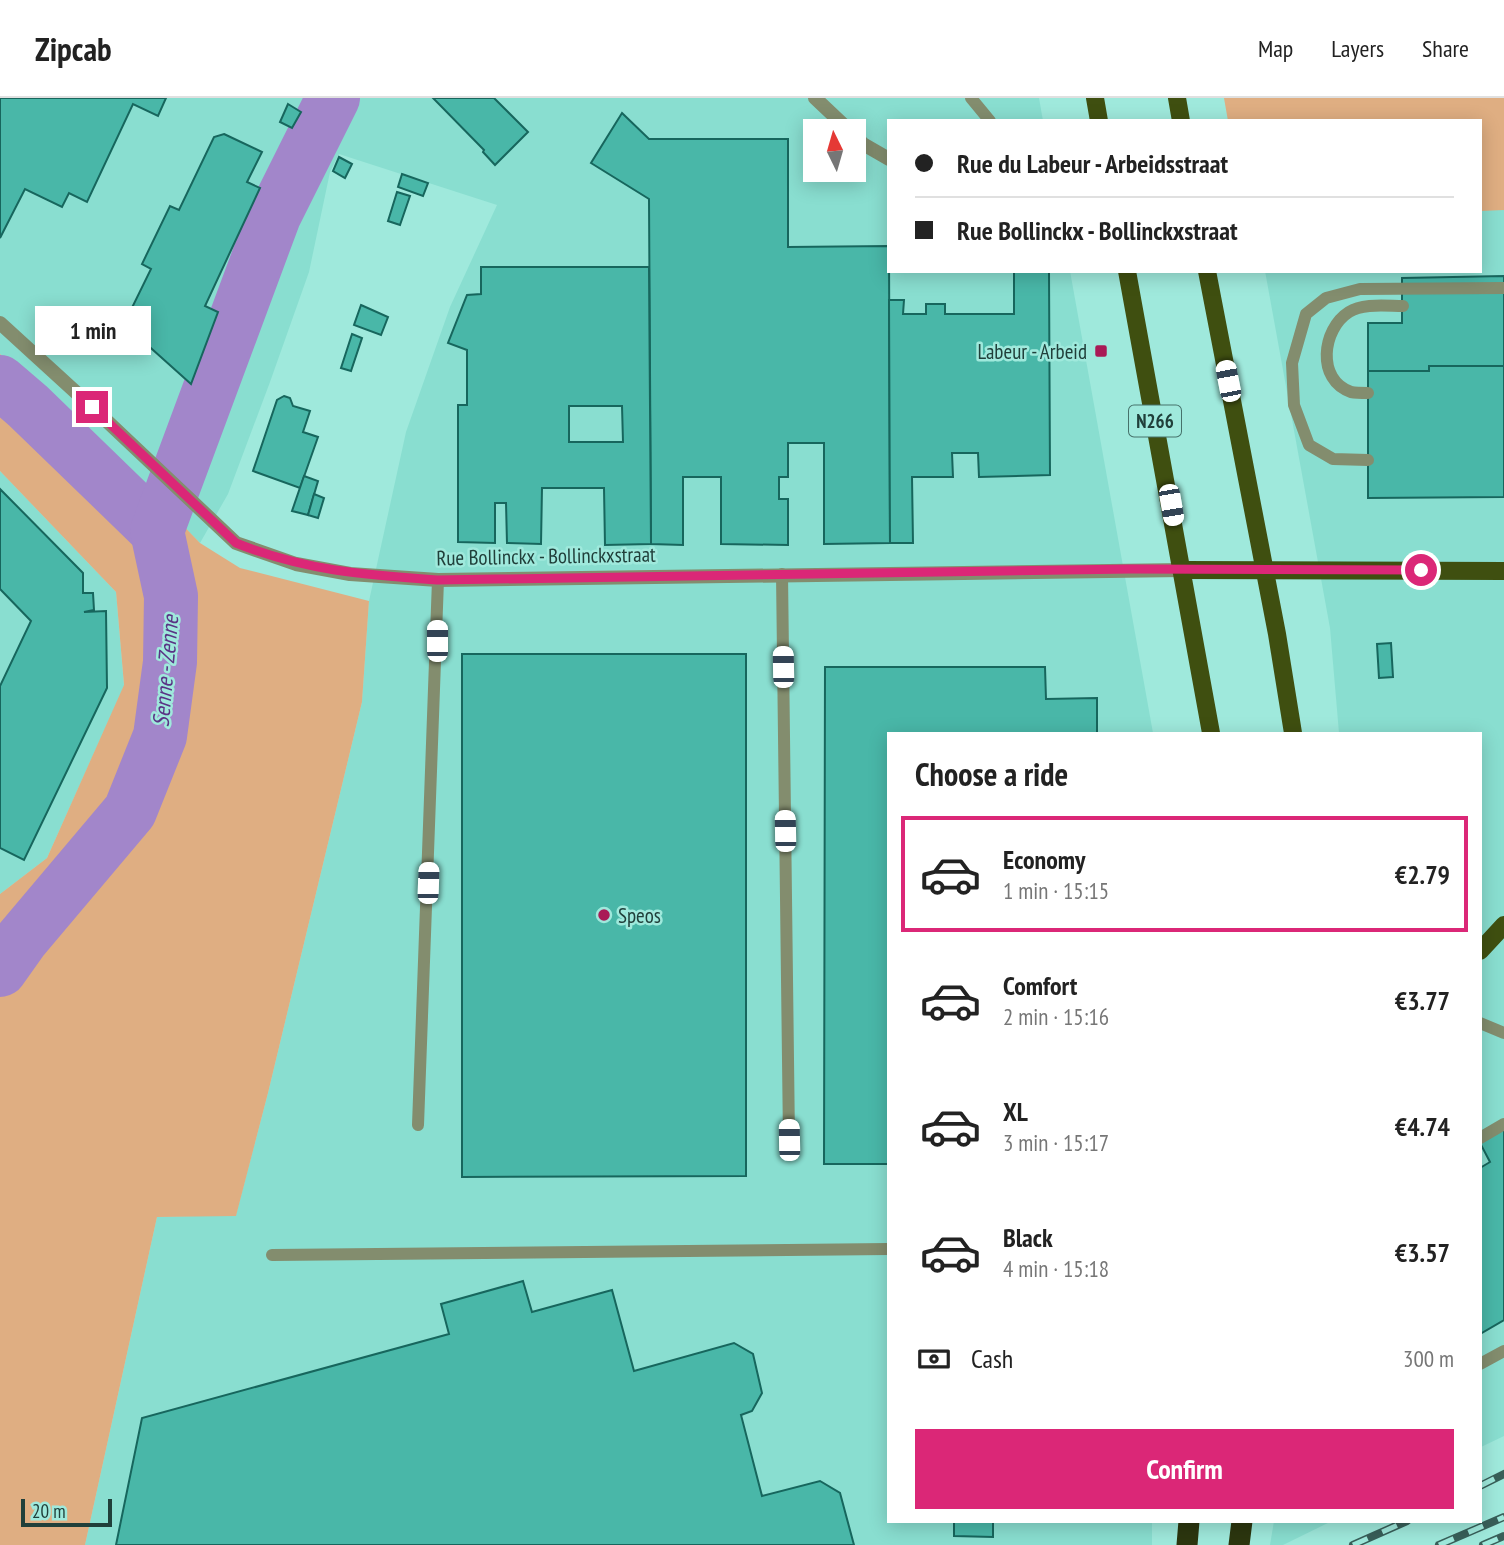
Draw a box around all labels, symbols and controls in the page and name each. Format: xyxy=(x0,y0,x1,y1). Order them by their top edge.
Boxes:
text: Zipcab xyxy=(35,27,112,70)
text: Map xyxy=(1258,33,1293,64)
text: Layers xyxy=(1331,33,1384,64)
text: Share xyxy=(1422,33,1469,64)
north arrow xyxy=(803,119,866,182)
map controls xyxy=(803,119,866,182)
text: Rue du Labeur - Arbeidsstraat xyxy=(957,147,1228,180)
text: Rue Bollinckx - Bollinckxstraat xyxy=(957,214,1238,247)
callout: 1 min xyxy=(34,306,150,354)
text: 1 min xyxy=(70,316,116,345)
place label: Labeur - Arbeid xyxy=(978,338,1087,365)
marker: Labeur - Arbeid xyxy=(1093,343,1109,359)
car xyxy=(1214,358,1243,404)
route end xyxy=(76,391,108,423)
road number: N266 xyxy=(1129,406,1181,436)
car xyxy=(1158,482,1185,528)
street label: Rue Bollinckx - Bollinckxstraat xyxy=(436,541,656,571)
route start xyxy=(1405,554,1437,586)
water label: Senne - Zenne xyxy=(146,613,184,728)
car xyxy=(427,620,448,662)
car xyxy=(773,646,794,688)
text: Choose a ride xyxy=(915,753,1068,795)
car xyxy=(775,810,796,852)
icon: car xyxy=(919,843,982,906)
text: Economy xyxy=(1003,843,1085,876)
text: €2.79 xyxy=(1395,858,1450,891)
car xyxy=(417,862,440,904)
text: 1 min · 15:15 xyxy=(1003,876,1109,905)
place label: Speos xyxy=(618,902,661,929)
marker: Speos xyxy=(596,907,612,923)
icon: car xyxy=(919,969,982,1032)
text: Comfort xyxy=(1003,969,1077,1002)
text: €3.77 xyxy=(1395,984,1450,1017)
text: 2 min · 15:16 xyxy=(1003,1002,1109,1031)
icon: car xyxy=(919,1095,982,1158)
text: XL xyxy=(1003,1095,1028,1128)
text: €4.74 xyxy=(1395,1110,1450,1143)
car xyxy=(779,1119,800,1161)
text: 3 min · 15:17 xyxy=(1003,1128,1109,1157)
icon: car xyxy=(919,1221,982,1284)
text: Black xyxy=(1003,1221,1053,1254)
text: €3.57 xyxy=(1395,1236,1450,1269)
text: 4 min · 15:18 xyxy=(1003,1254,1109,1283)
icon: cash xyxy=(915,1340,953,1378)
text: Cash xyxy=(971,1342,1013,1375)
text: 300 m xyxy=(1403,1344,1454,1373)
button: Confirm xyxy=(915,1429,1454,1509)
scale bar xyxy=(21,1496,112,1528)
text: 20 m xyxy=(32,1499,66,1523)

